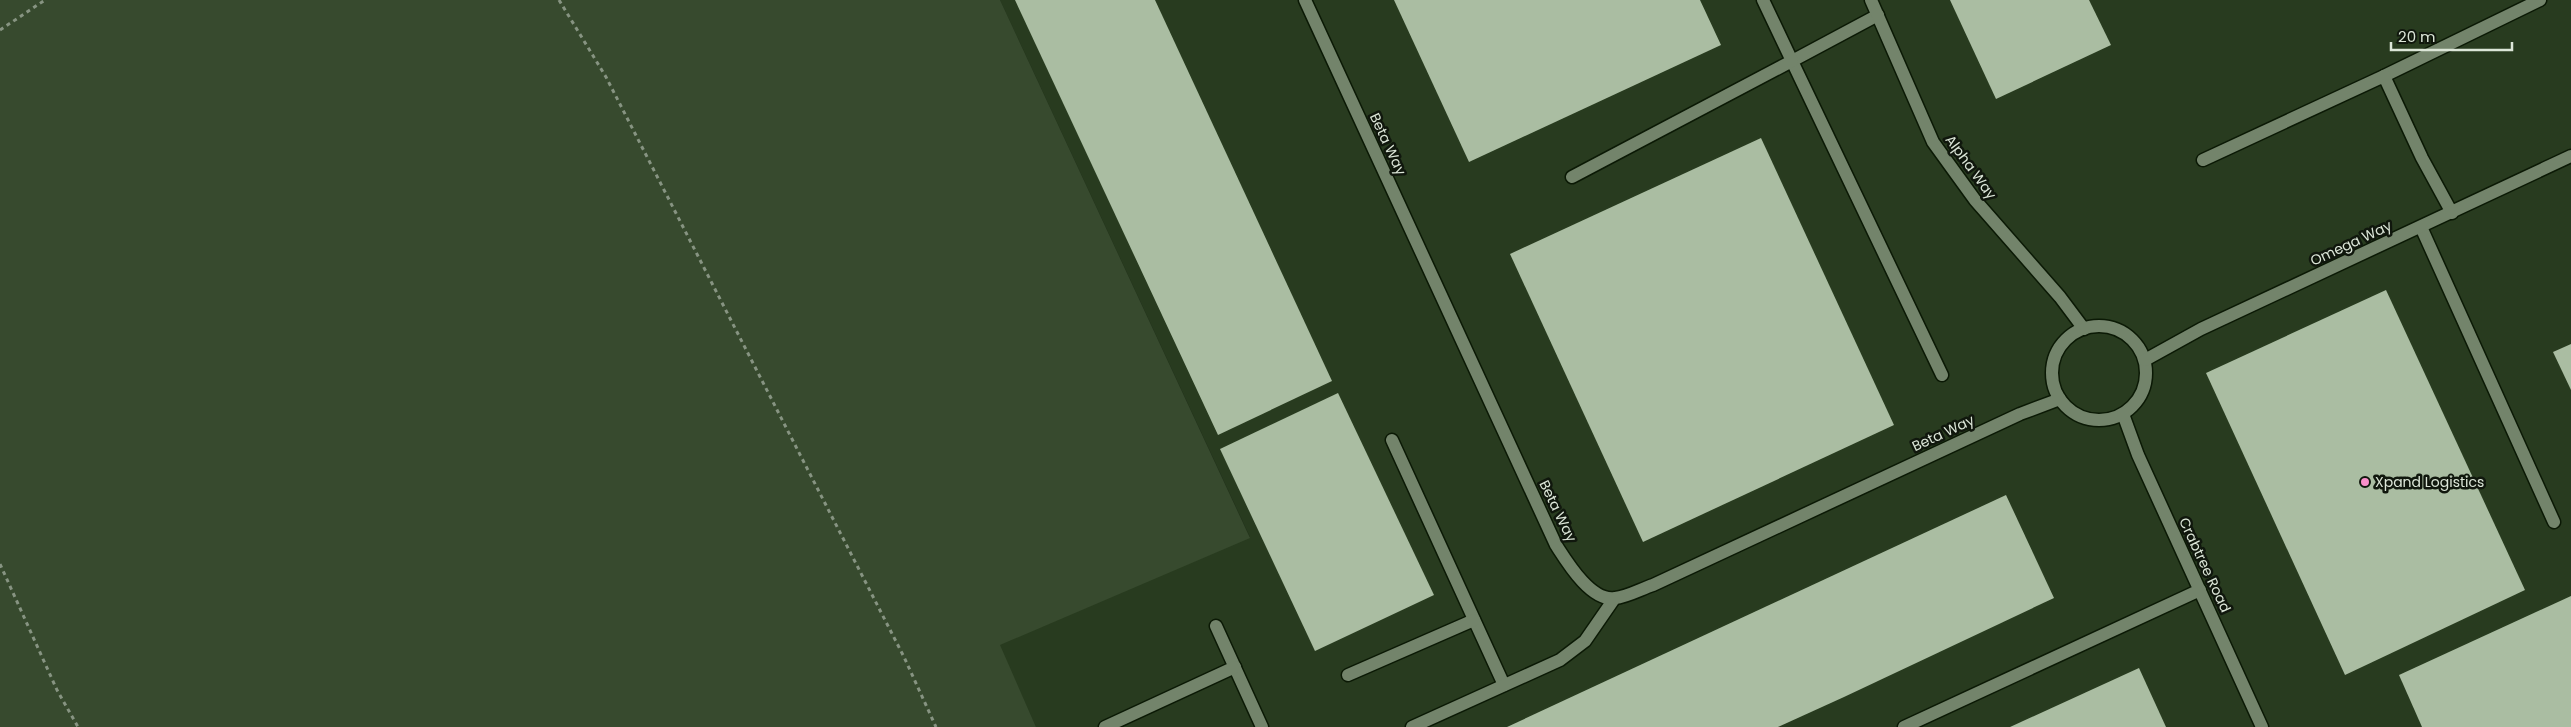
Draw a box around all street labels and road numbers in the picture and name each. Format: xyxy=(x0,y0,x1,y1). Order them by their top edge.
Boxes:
street label: Beta Way xyxy=(1365,110,1411,178)
street label: Alpha Way xyxy=(1941,131,2001,204)
street label: Omega Way xyxy=(2307,215,2395,271)
street label: Beta Way xyxy=(1909,410,1977,456)
street label: Beta Way xyxy=(1534,477,1582,545)
street label: Crabtree Road xyxy=(2174,514,2236,616)

